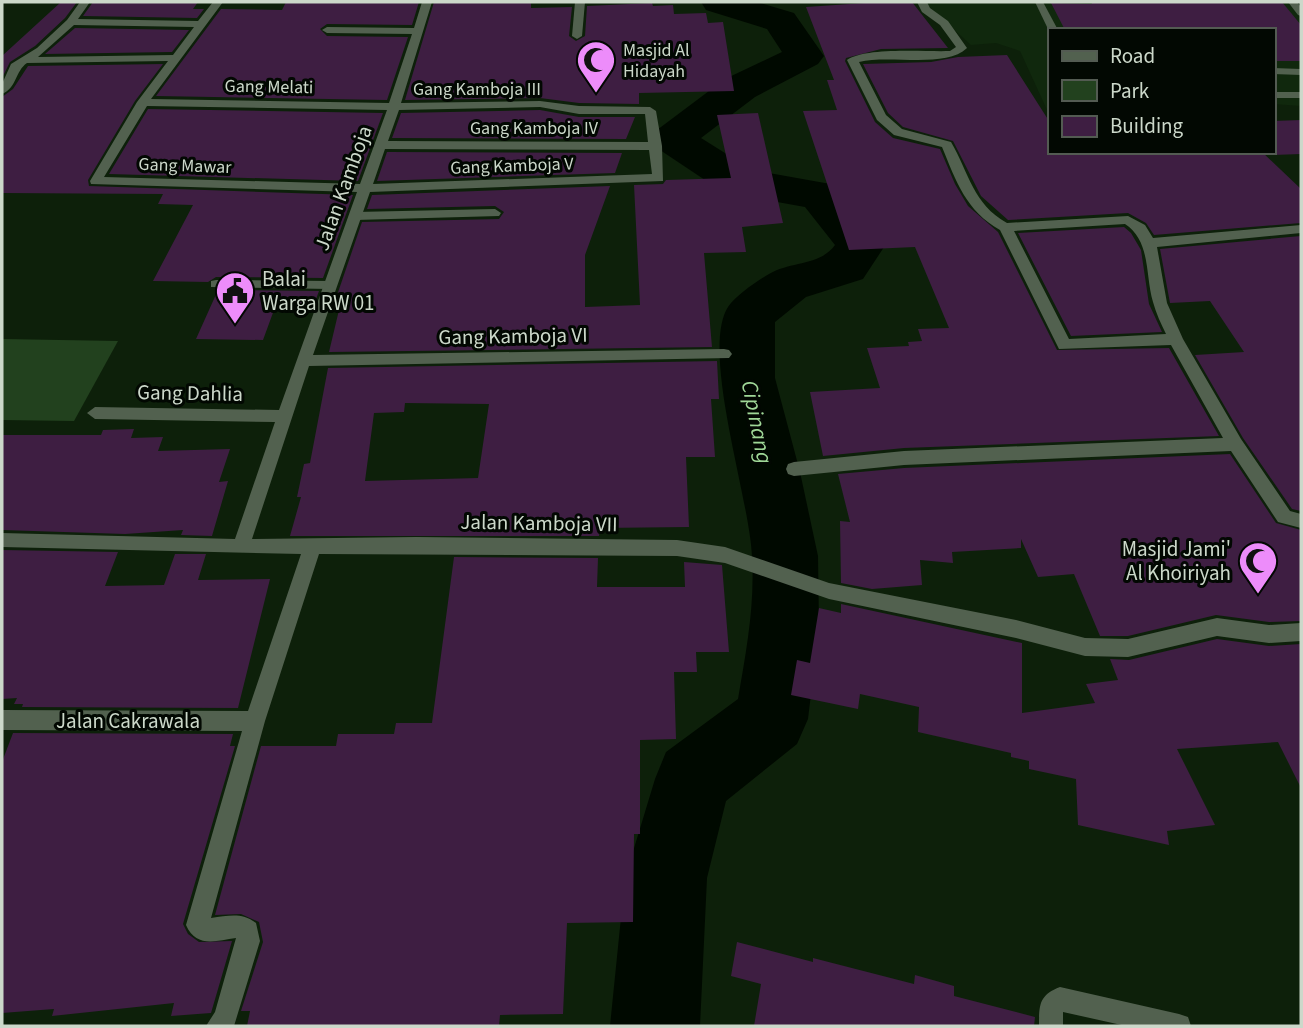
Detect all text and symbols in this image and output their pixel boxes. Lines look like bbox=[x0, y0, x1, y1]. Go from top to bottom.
legend bbox=[1048, 28, 1275, 154]
place label: Masjid Al Hidayah bbox=[623, 38, 690, 84]
mosque icon: Masjid Al Hidayah bbox=[575, 39, 617, 94]
text: Road bbox=[1110, 41, 1155, 71]
street label: Gang Melati bbox=[224, 74, 314, 100]
text: Park bbox=[1110, 76, 1150, 106]
street label: Gang Kamboja III bbox=[413, 77, 541, 102]
text: Building bbox=[1110, 111, 1184, 141]
street label: Gang Kamboja IV bbox=[470, 116, 599, 141]
street label: Jalan Kamboja bbox=[306, 121, 380, 255]
street label: Gang Kamboja V bbox=[450, 151, 575, 181]
street label: Gang Mawar bbox=[138, 152, 233, 180]
place label: Balai Warga RW 01 bbox=[262, 264, 375, 318]
public building icon: Balai Warga RW 01 bbox=[214, 270, 256, 325]
street label: Gang Kamboja VI bbox=[438, 320, 588, 352]
street label: Gang Dahlia bbox=[137, 377, 243, 409]
water label: Cipinang bbox=[733, 377, 781, 467]
street label: Jalan Kamboja VII bbox=[460, 507, 618, 539]
place label: Masjid Jami' Al Khoiriyah bbox=[1122, 534, 1231, 588]
mosque icon: Masjid Jami' Al Khoiriyah bbox=[1237, 540, 1279, 595]
street label: Jalan Cakrawala bbox=[56, 706, 200, 736]

